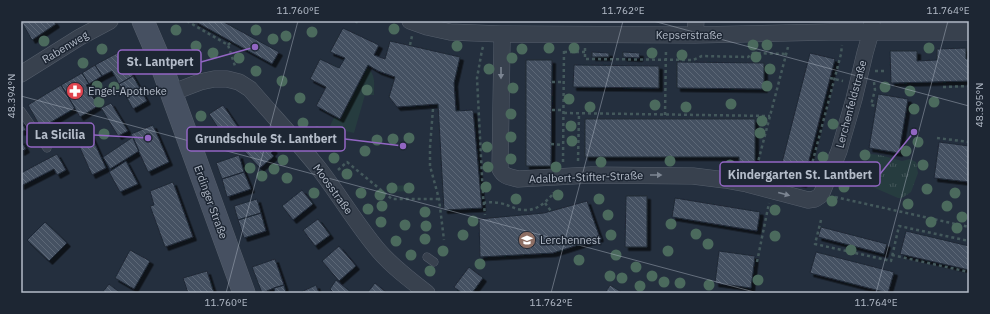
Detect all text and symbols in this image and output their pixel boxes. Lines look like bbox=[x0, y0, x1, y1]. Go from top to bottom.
text: 11.760°E bbox=[276, 4, 320, 17]
text: 11.762°E bbox=[601, 4, 645, 17]
text: 11.764°E bbox=[926, 4, 970, 17]
street label: Rabenweg bbox=[39, 28, 91, 66]
street label: Kepserstraße bbox=[656, 28, 722, 42]
callout: St. Lantpert bbox=[118, 50, 201, 74]
text: St. Lantpert bbox=[126, 54, 194, 69]
street label: Lerchenfeldstraße bbox=[833, 58, 869, 150]
one-way arrow bbox=[498, 67, 504, 80]
text: 48.394°N bbox=[5, 74, 18, 118]
pharmacy icon: Engel-Apotheke bbox=[65, 81, 85, 101]
text: 48.395°N bbox=[973, 83, 986, 127]
place label: Engel-Apotheke bbox=[88, 84, 167, 98]
callout: La Sicilia bbox=[27, 123, 94, 147]
text: La Sicilia bbox=[35, 127, 85, 142]
callout: Grundschule St. Lantbert bbox=[187, 127, 345, 151]
text: Grundschule St. Lantbert bbox=[195, 131, 337, 146]
street label: Moosstraße bbox=[310, 161, 356, 217]
callout: Kindergarten St. Lantbert bbox=[720, 162, 880, 186]
street label: Erdinger Straße bbox=[191, 163, 231, 241]
text: Kindergarten St. Lantbert bbox=[728, 167, 873, 182]
street label: Adalbert-Stifter-Straße bbox=[529, 168, 643, 186]
one-way arrow bbox=[650, 172, 663, 178]
one-way arrow bbox=[778, 191, 790, 197]
school or university icon: Lerchennest bbox=[517, 230, 537, 250]
place label: Lerchennest bbox=[540, 233, 601, 247]
text: 11.760°E bbox=[204, 296, 248, 309]
text: 11.762°E bbox=[529, 296, 573, 309]
text: 11.764°E bbox=[854, 296, 898, 309]

